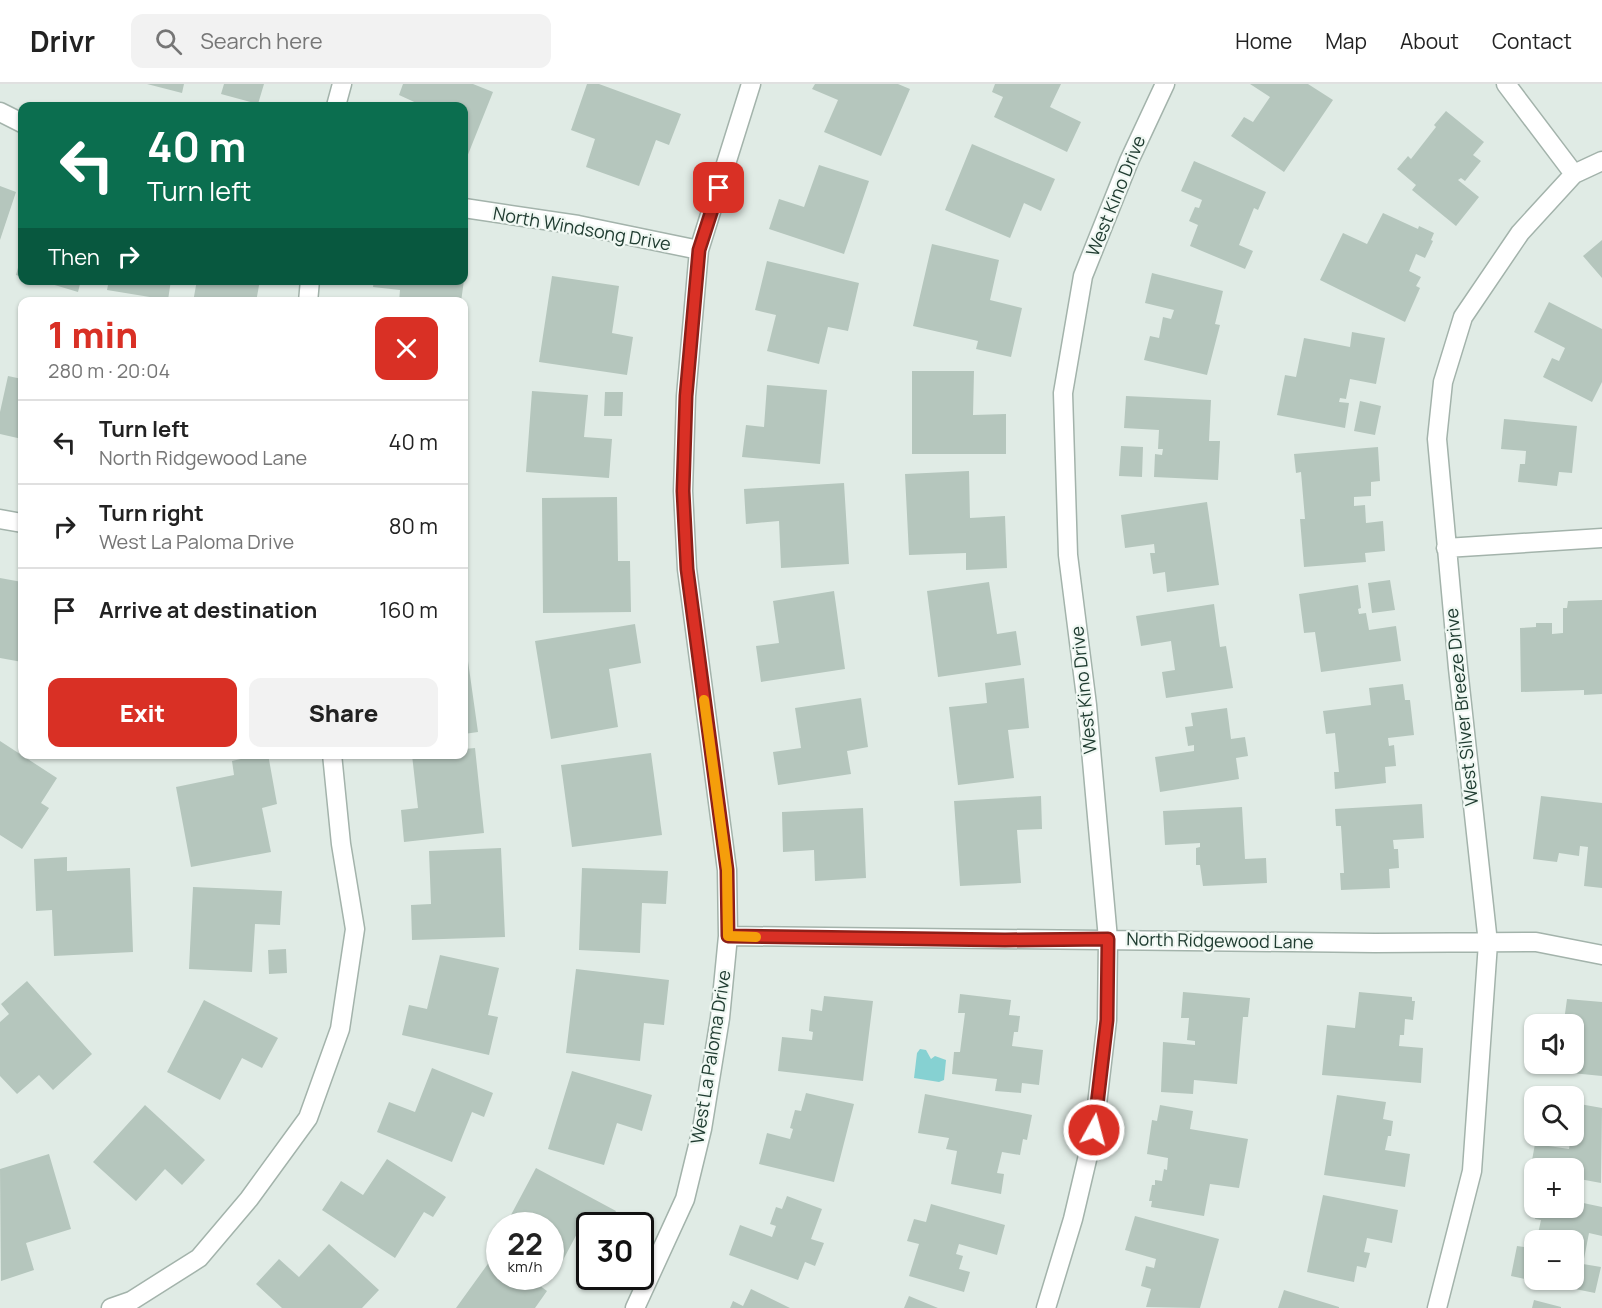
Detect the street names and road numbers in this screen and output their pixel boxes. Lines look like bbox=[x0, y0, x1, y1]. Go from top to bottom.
street label: West Kino Drive bbox=[1080, 132, 1150, 260]
street label: North Windsong Drive bbox=[491, 201, 673, 255]
street label: West Silver Breeze Drive bbox=[1439, 607, 1483, 807]
street label: West Kino Drive bbox=[1064, 625, 1102, 755]
street label: North Ridgewood Lane bbox=[1126, 926, 1314, 954]
street label: West La Paloma Drive bbox=[684, 968, 736, 1145]

